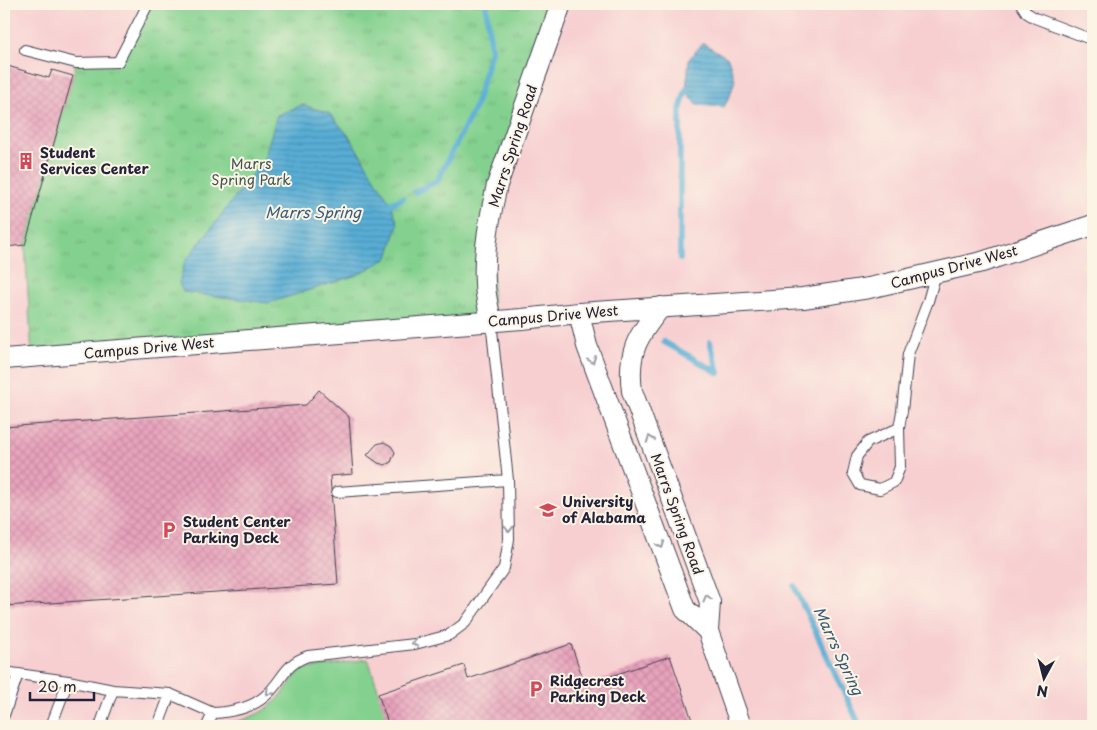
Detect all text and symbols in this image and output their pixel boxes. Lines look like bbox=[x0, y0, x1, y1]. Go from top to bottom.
street label: Marrs Spring Road bbox=[483, 82, 542, 210]
place label: Student Services Center bbox=[40, 142, 149, 179]
building icon: Student Services Center bbox=[16, 151, 36, 171]
park label: Marrs Spring Park bbox=[211, 153, 291, 190]
water label: Marrs Spring bbox=[265, 200, 362, 223]
street label: Campus Drive West bbox=[888, 239, 1020, 294]
street label: Campus Drive West bbox=[487, 299, 619, 332]
street label: Campus Drive West bbox=[83, 331, 215, 364]
one-way arrow bbox=[586, 355, 596, 364]
one-way arrow bbox=[646, 435, 656, 444]
street label: Marrs Spring Road bbox=[646, 450, 709, 577]
place label: University of Alabama bbox=[562, 491, 646, 528]
school or university icon: University of Alabama bbox=[538, 500, 558, 520]
place label: Student Center Parking Deck bbox=[183, 511, 291, 548]
parking icon: Student Center Parking Deck bbox=[159, 520, 179, 540]
one-way arrow bbox=[504, 525, 514, 533]
one-way arrow bbox=[655, 540, 665, 549]
one-way arrow bbox=[703, 595, 713, 603]
water label: Marrs Spring bbox=[809, 602, 871, 700]
one-way arrow bbox=[410, 638, 419, 648]
north arrow bbox=[1020, 652, 1070, 702]
scale bar bbox=[30, 670, 94, 702]
place label: Ridgecrest Parking Deck bbox=[550, 670, 646, 707]
text: 20 m bbox=[38, 674, 77, 697]
parking icon: Ridgecrest Parking Deck bbox=[526, 679, 546, 699]
text: N bbox=[1036, 680, 1049, 702]
one-way arrow bbox=[266, 686, 275, 695]

